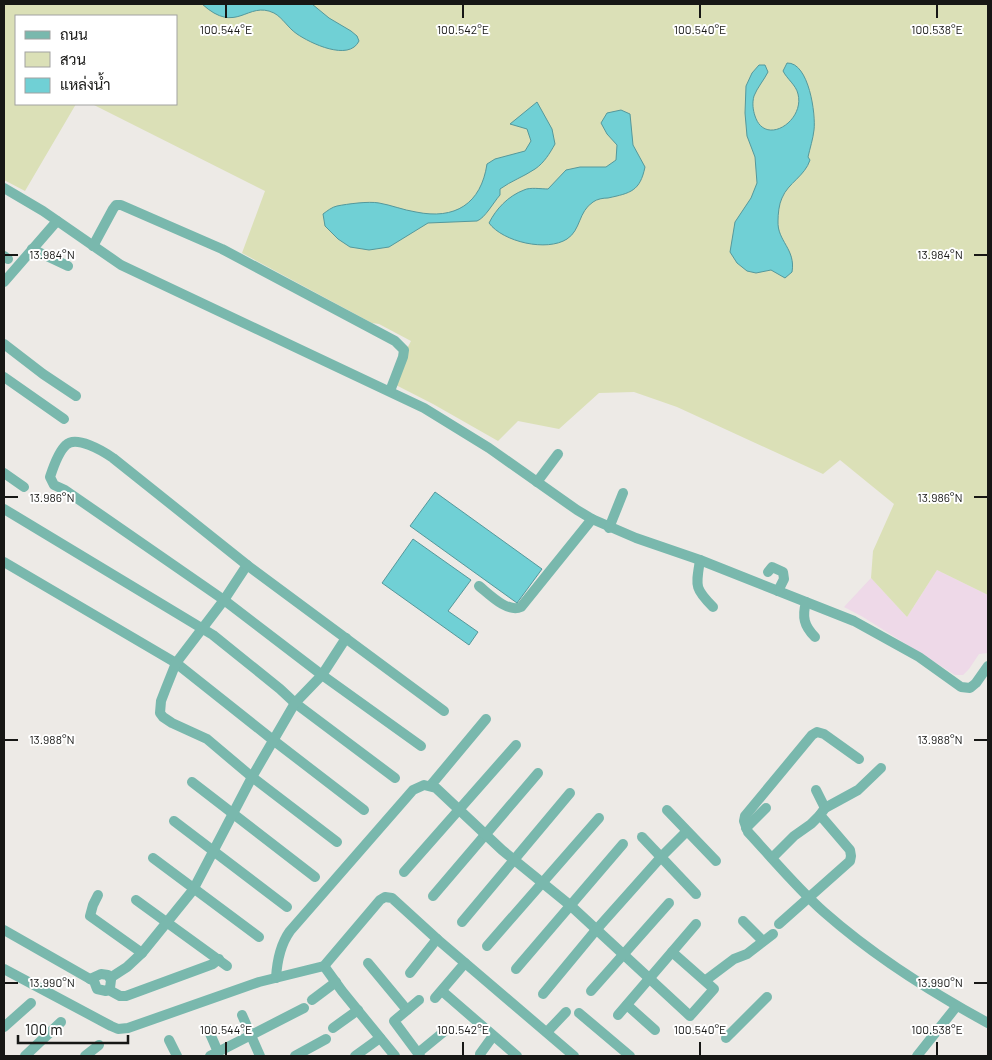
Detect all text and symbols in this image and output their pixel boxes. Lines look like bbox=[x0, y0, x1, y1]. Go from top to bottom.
legend bbox=[15, 15, 178, 105]
text: 100.544°E bbox=[200, 22, 252, 36]
text: 100.542°E bbox=[437, 22, 489, 36]
text: 100.540°E bbox=[674, 22, 726, 36]
text: 100.538°E bbox=[911, 22, 963, 36]
text: ถนน bbox=[60, 25, 88, 43]
text: สวน bbox=[60, 50, 86, 68]
text: แหล่งน้ำ bbox=[60, 72, 111, 93]
text: 13.984°N bbox=[29, 247, 75, 261]
text: 13.984°N bbox=[917, 247, 963, 261]
text: 13.986°N bbox=[29, 490, 75, 504]
text: 13.986°N bbox=[917, 490, 963, 504]
text: 13.988°N bbox=[29, 732, 75, 746]
text: 13.988°N bbox=[917, 732, 963, 746]
text: 13.990°N bbox=[29, 975, 75, 989]
text: 13.990°N bbox=[917, 975, 963, 989]
scale bar bbox=[18, 1012, 128, 1044]
text: 100 m bbox=[25, 1020, 63, 1038]
text: 100.544°E bbox=[200, 1022, 252, 1036]
text: 100.542°E bbox=[437, 1022, 489, 1036]
text: 100.540°E bbox=[674, 1022, 726, 1036]
text: 100.538°E bbox=[911, 1022, 963, 1036]

